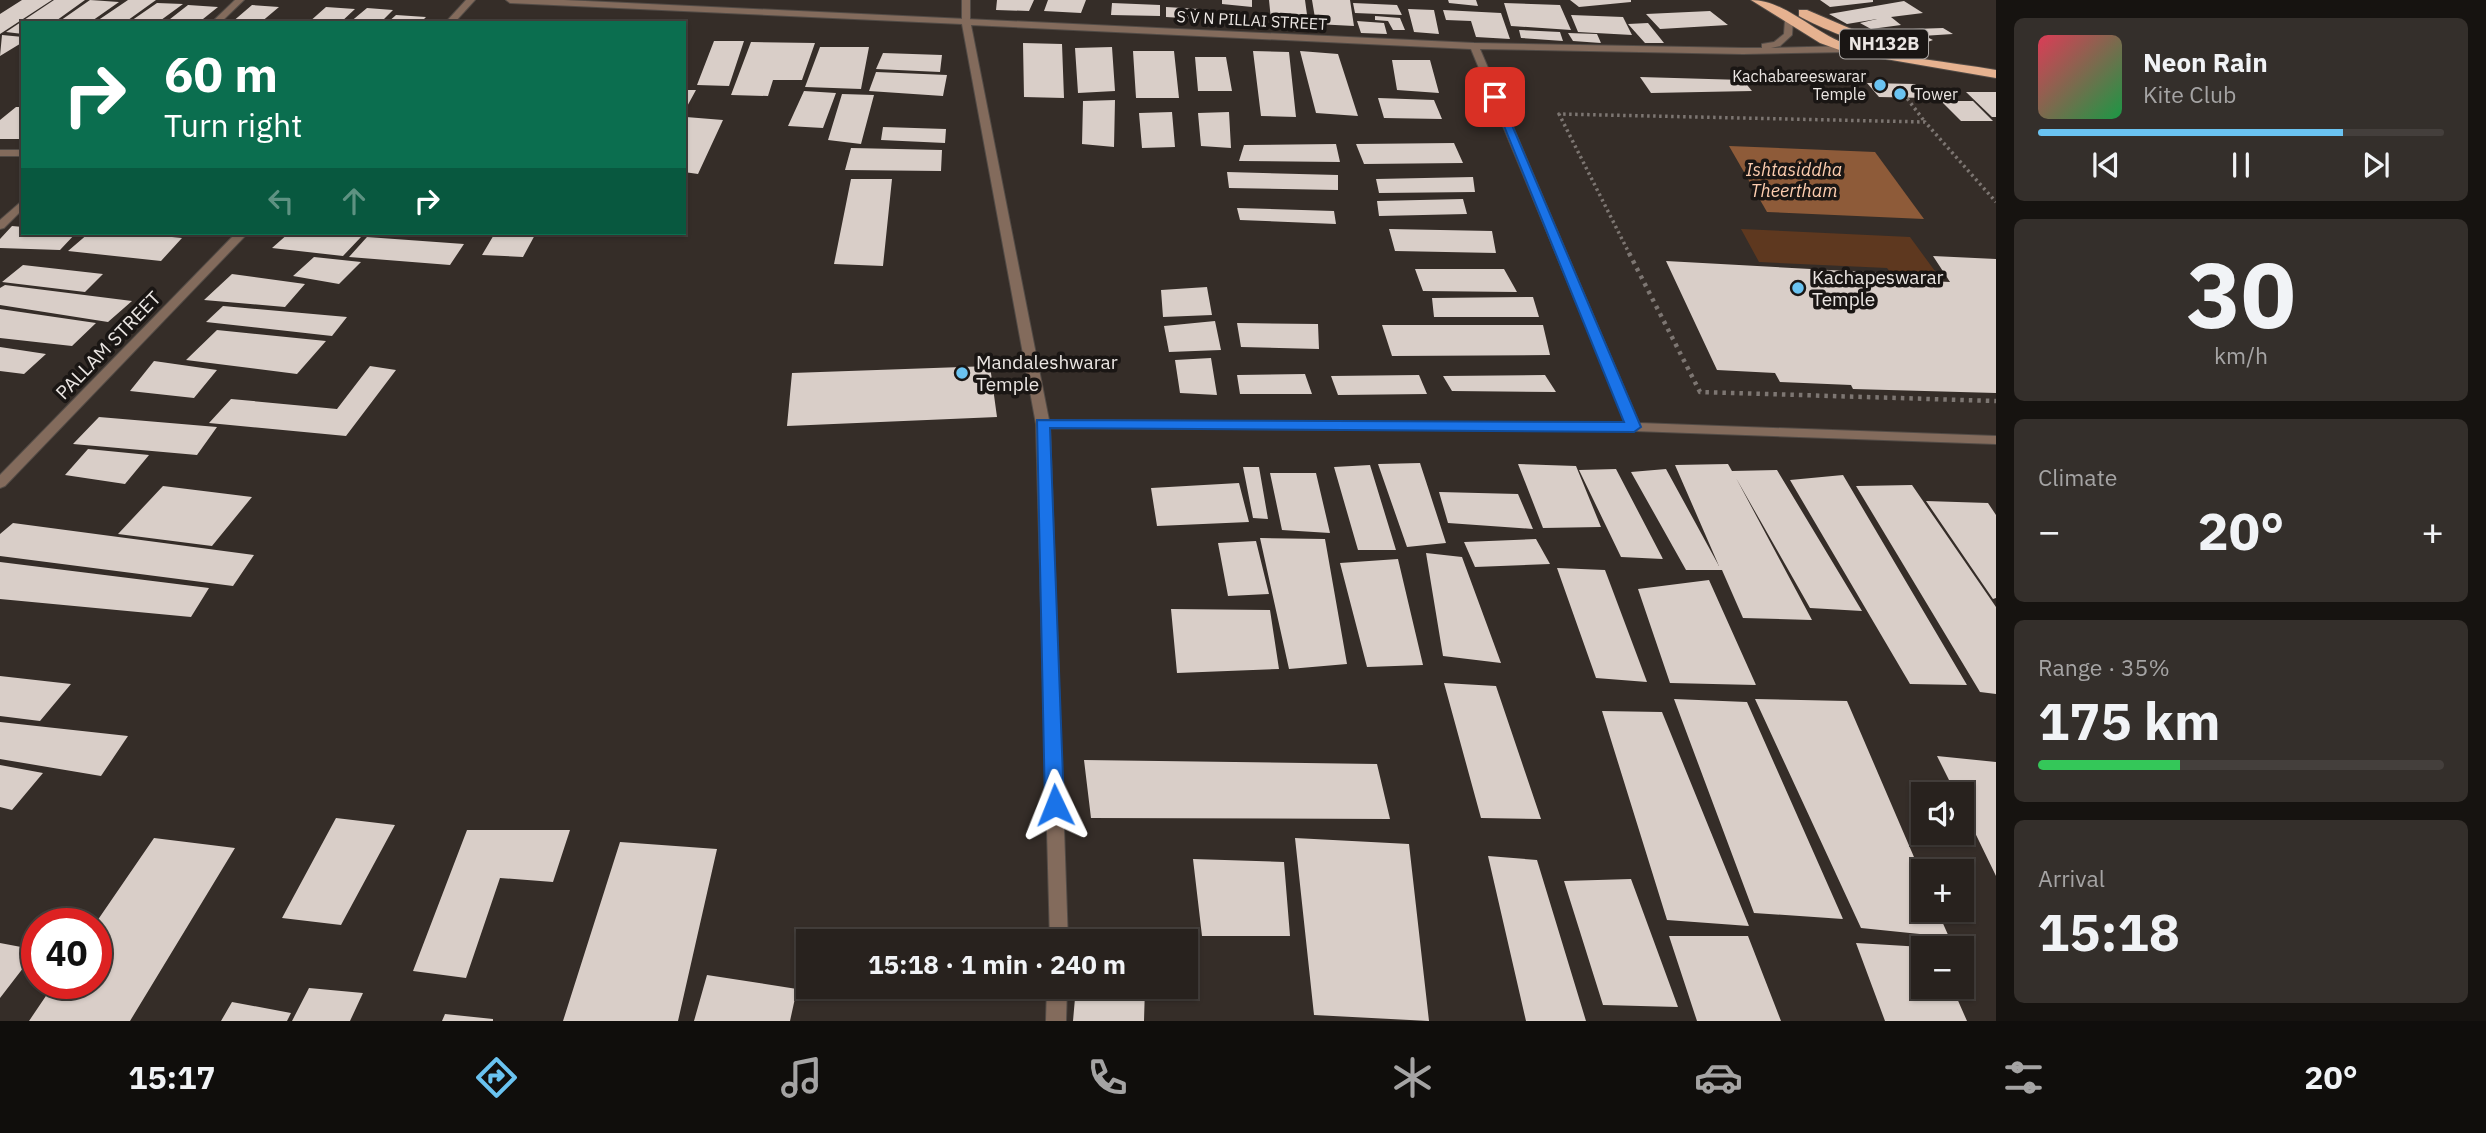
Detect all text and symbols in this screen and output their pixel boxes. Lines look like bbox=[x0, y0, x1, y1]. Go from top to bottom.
street label: S V N PILLAI STREET bbox=[1176, 6, 1328, 34]
road number: NH132B bbox=[1840, 29, 1928, 58]
text: 60 m bbox=[164, 42, 278, 105]
text: Neon Rain bbox=[2143, 45, 2268, 79]
icon: right bbox=[49, 49, 140, 140]
place label: Kachabareeswarar Temple bbox=[1732, 66, 1866, 104]
pin bbox=[1465, 67, 1525, 127]
marker: Kachabareeswarar Temple bbox=[1872, 77, 1888, 93]
icon: arrive bbox=[1476, 78, 1514, 116]
text: Kite Club bbox=[2143, 79, 2236, 109]
place label: Tower bbox=[1914, 84, 1958, 104]
marker: Tower bbox=[1892, 86, 1908, 102]
text: Turn right bbox=[164, 104, 302, 146]
icon: previous bbox=[2087, 146, 2125, 184]
icon: pause bbox=[2222, 146, 2260, 184]
icon: next bbox=[2357, 146, 2395, 184]
water label: Ishtasiddha Theertham bbox=[1746, 158, 1842, 202]
icon: left bbox=[262, 182, 300, 220]
icon: ahead bbox=[335, 182, 373, 220]
icon: right bbox=[408, 182, 446, 220]
text: 30 bbox=[2186, 235, 2296, 353]
place label: Kachapeswarar Temple bbox=[1812, 265, 1944, 311]
marker: Kachapeswarar Temple bbox=[1790, 280, 1806, 296]
street label: PALLAM STREET bbox=[50, 286, 166, 404]
text: km/h bbox=[2214, 340, 2268, 370]
place label: Mandaleshwarar Temple bbox=[976, 350, 1118, 396]
marker: Mandaleshwarar Temple bbox=[954, 365, 970, 381]
text: Climate bbox=[2038, 462, 2117, 492]
text: 20° bbox=[2198, 497, 2284, 564]
text: − bbox=[2038, 506, 2061, 555]
text: + bbox=[2421, 506, 2444, 555]
text: Range · 35% bbox=[2038, 652, 2170, 682]
text: 175 km bbox=[2038, 687, 2220, 754]
position arrow bbox=[1018, 768, 1092, 842]
map controls bbox=[1911, 782, 1974, 999]
button: sound bbox=[1911, 782, 1974, 845]
button: + bbox=[1911, 859, 1974, 922]
text: Arrival bbox=[2038, 863, 2105, 893]
text: 15:18 bbox=[2038, 898, 2180, 965]
speed limit sign: 40 bbox=[21, 908, 112, 999]
button: − bbox=[1911, 936, 1974, 999]
text: 15:18 · 1 min · 240 m bbox=[868, 947, 1126, 981]
icon: directions bbox=[472, 1053, 521, 1102]
icon: music bbox=[777, 1053, 826, 1102]
icon: phone bbox=[1083, 1053, 1132, 1102]
icon: climate bbox=[1388, 1053, 1437, 1102]
icon: car bbox=[1694, 1053, 1743, 1102]
icon: filters bbox=[1999, 1053, 2048, 1102]
text: 15:17 bbox=[128, 1056, 216, 1098]
text: 20° bbox=[2304, 1056, 2358, 1098]

